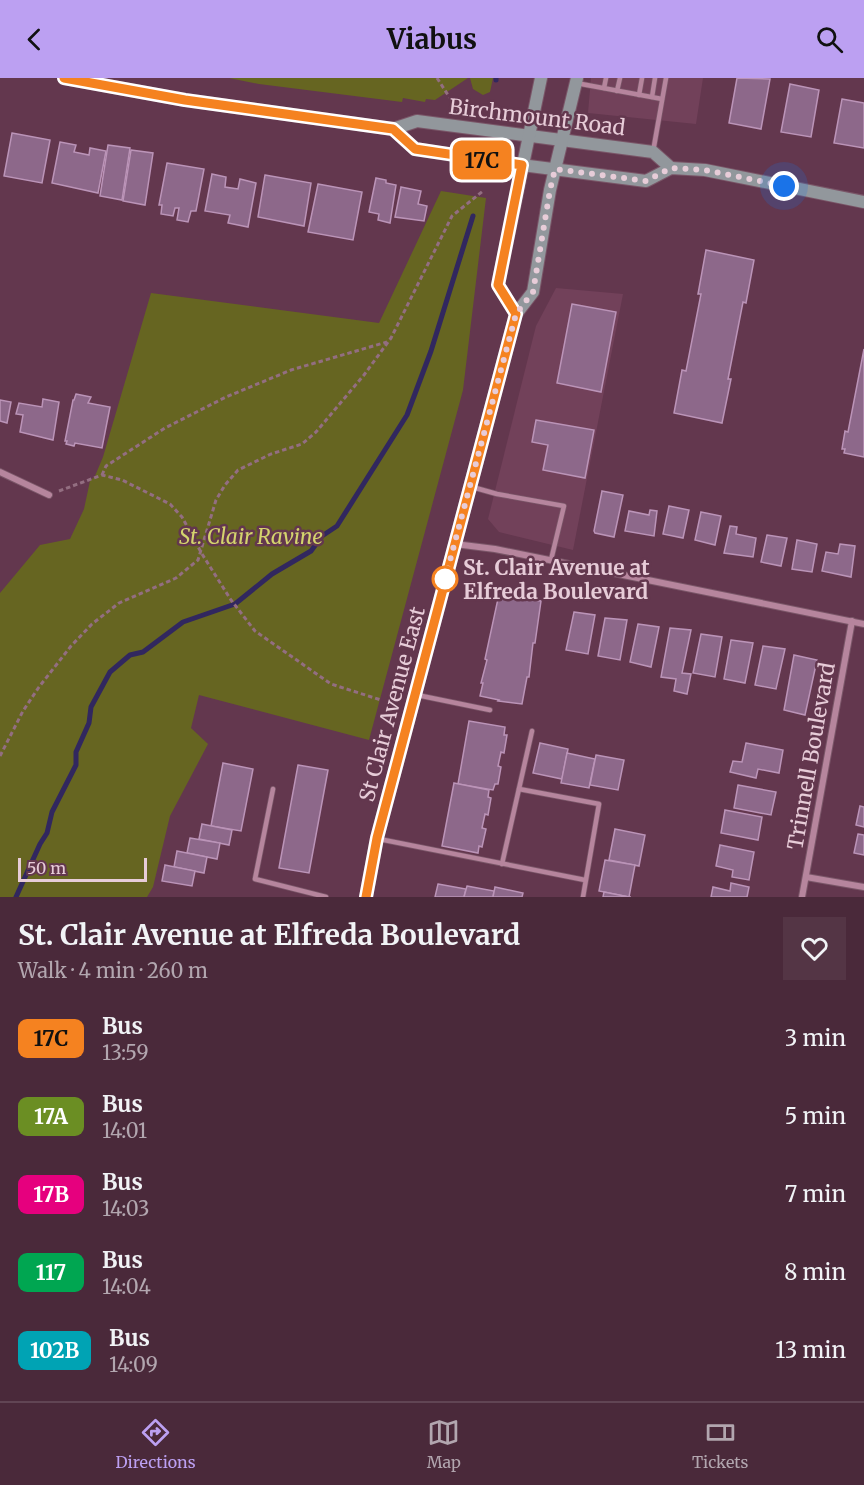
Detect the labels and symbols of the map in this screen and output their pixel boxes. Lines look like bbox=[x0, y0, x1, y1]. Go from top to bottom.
street label: Birchmount Road bbox=[447, 93, 627, 141]
line badge: 17C bbox=[448, 140, 516, 179]
your location bbox=[769, 171, 799, 201]
park label: St. Clair Ravine bbox=[179, 523, 323, 550]
place label: St. Clair Avenue at Elfreda Boulevard bbox=[463, 554, 650, 605]
marker: St. Clair Avenue at Elfreda Boulevard bbox=[432, 566, 458, 592]
street label: St Clair Avenue East bbox=[353, 604, 431, 804]
street label: Trinnell Boulevard bbox=[781, 660, 841, 852]
scale bar bbox=[18, 855, 147, 882]

